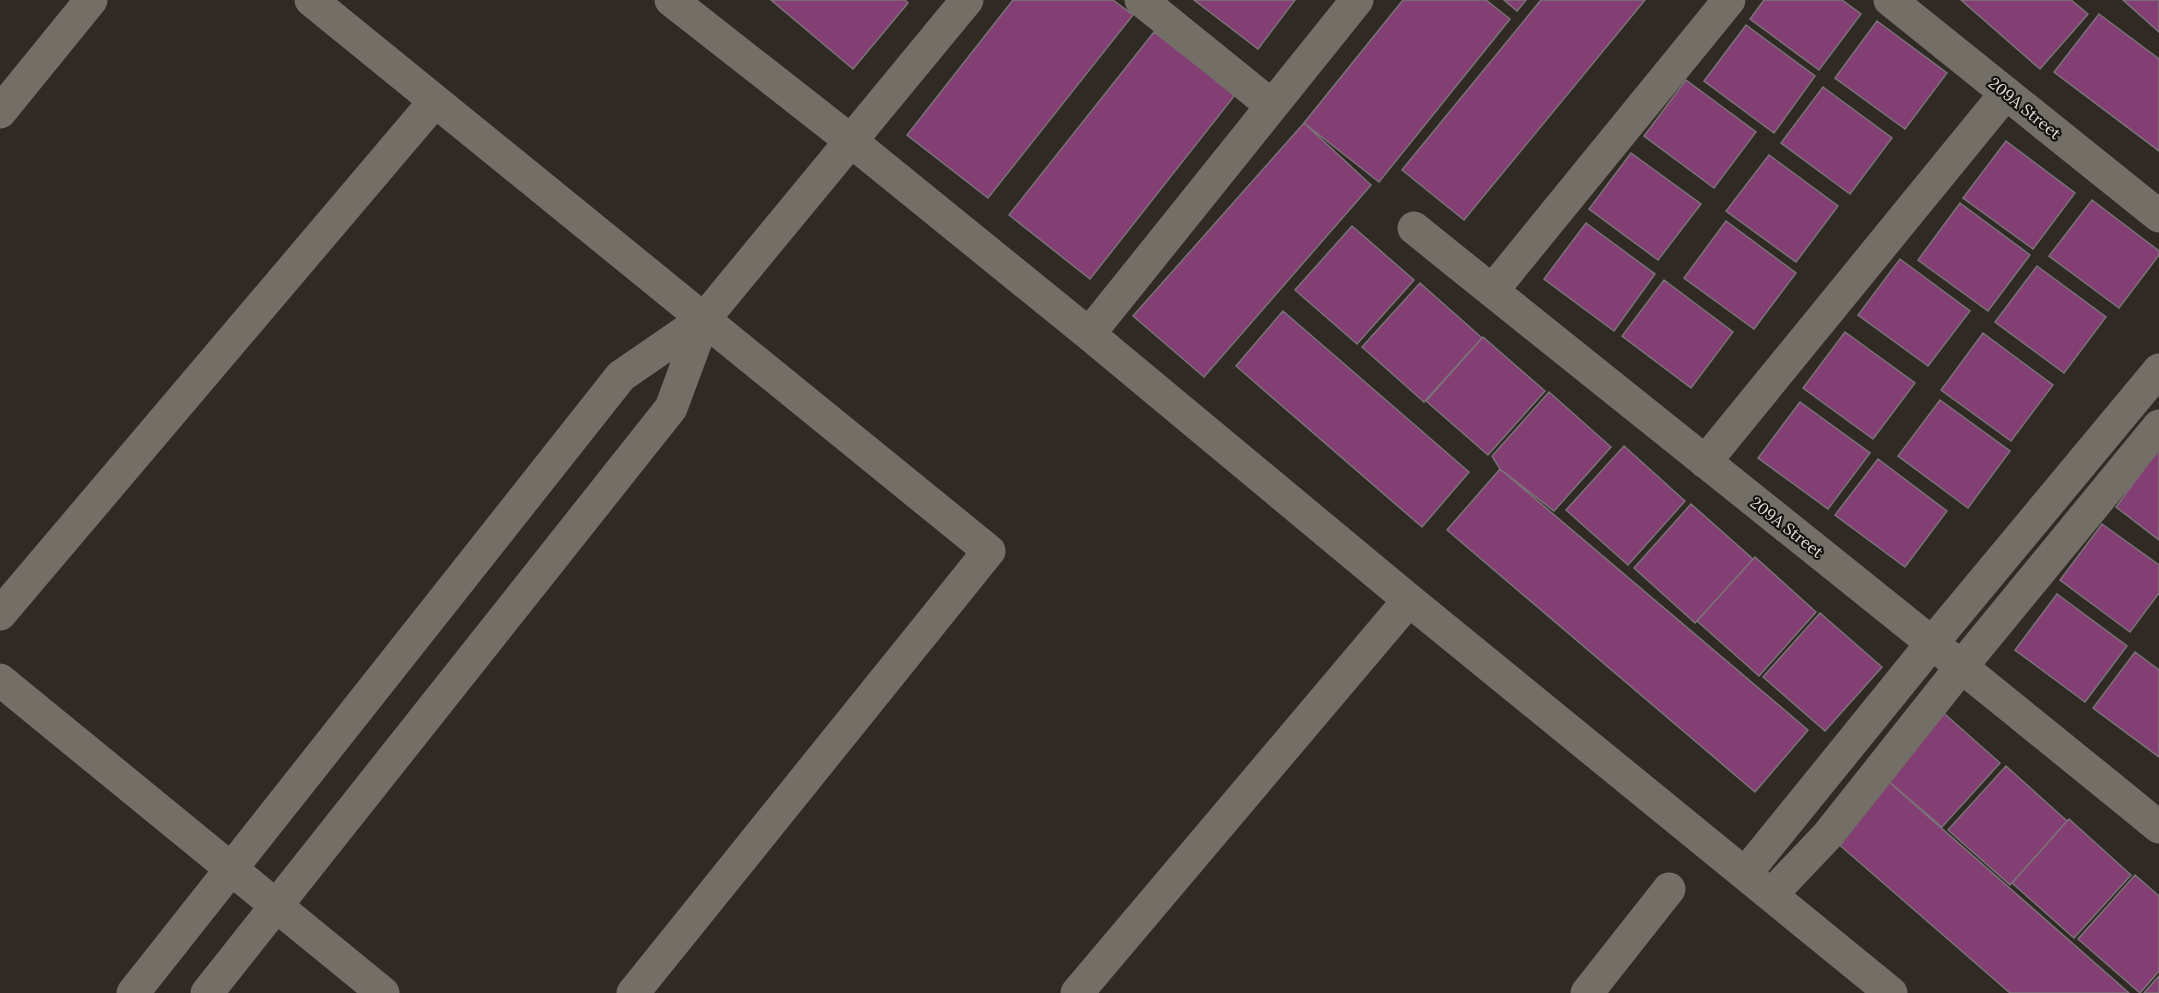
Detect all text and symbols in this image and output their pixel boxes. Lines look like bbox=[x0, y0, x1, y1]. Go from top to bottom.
street label: 209A Street bbox=[1985, 73, 2066, 144]
street label: 209A Street bbox=[1746, 492, 1828, 562]

